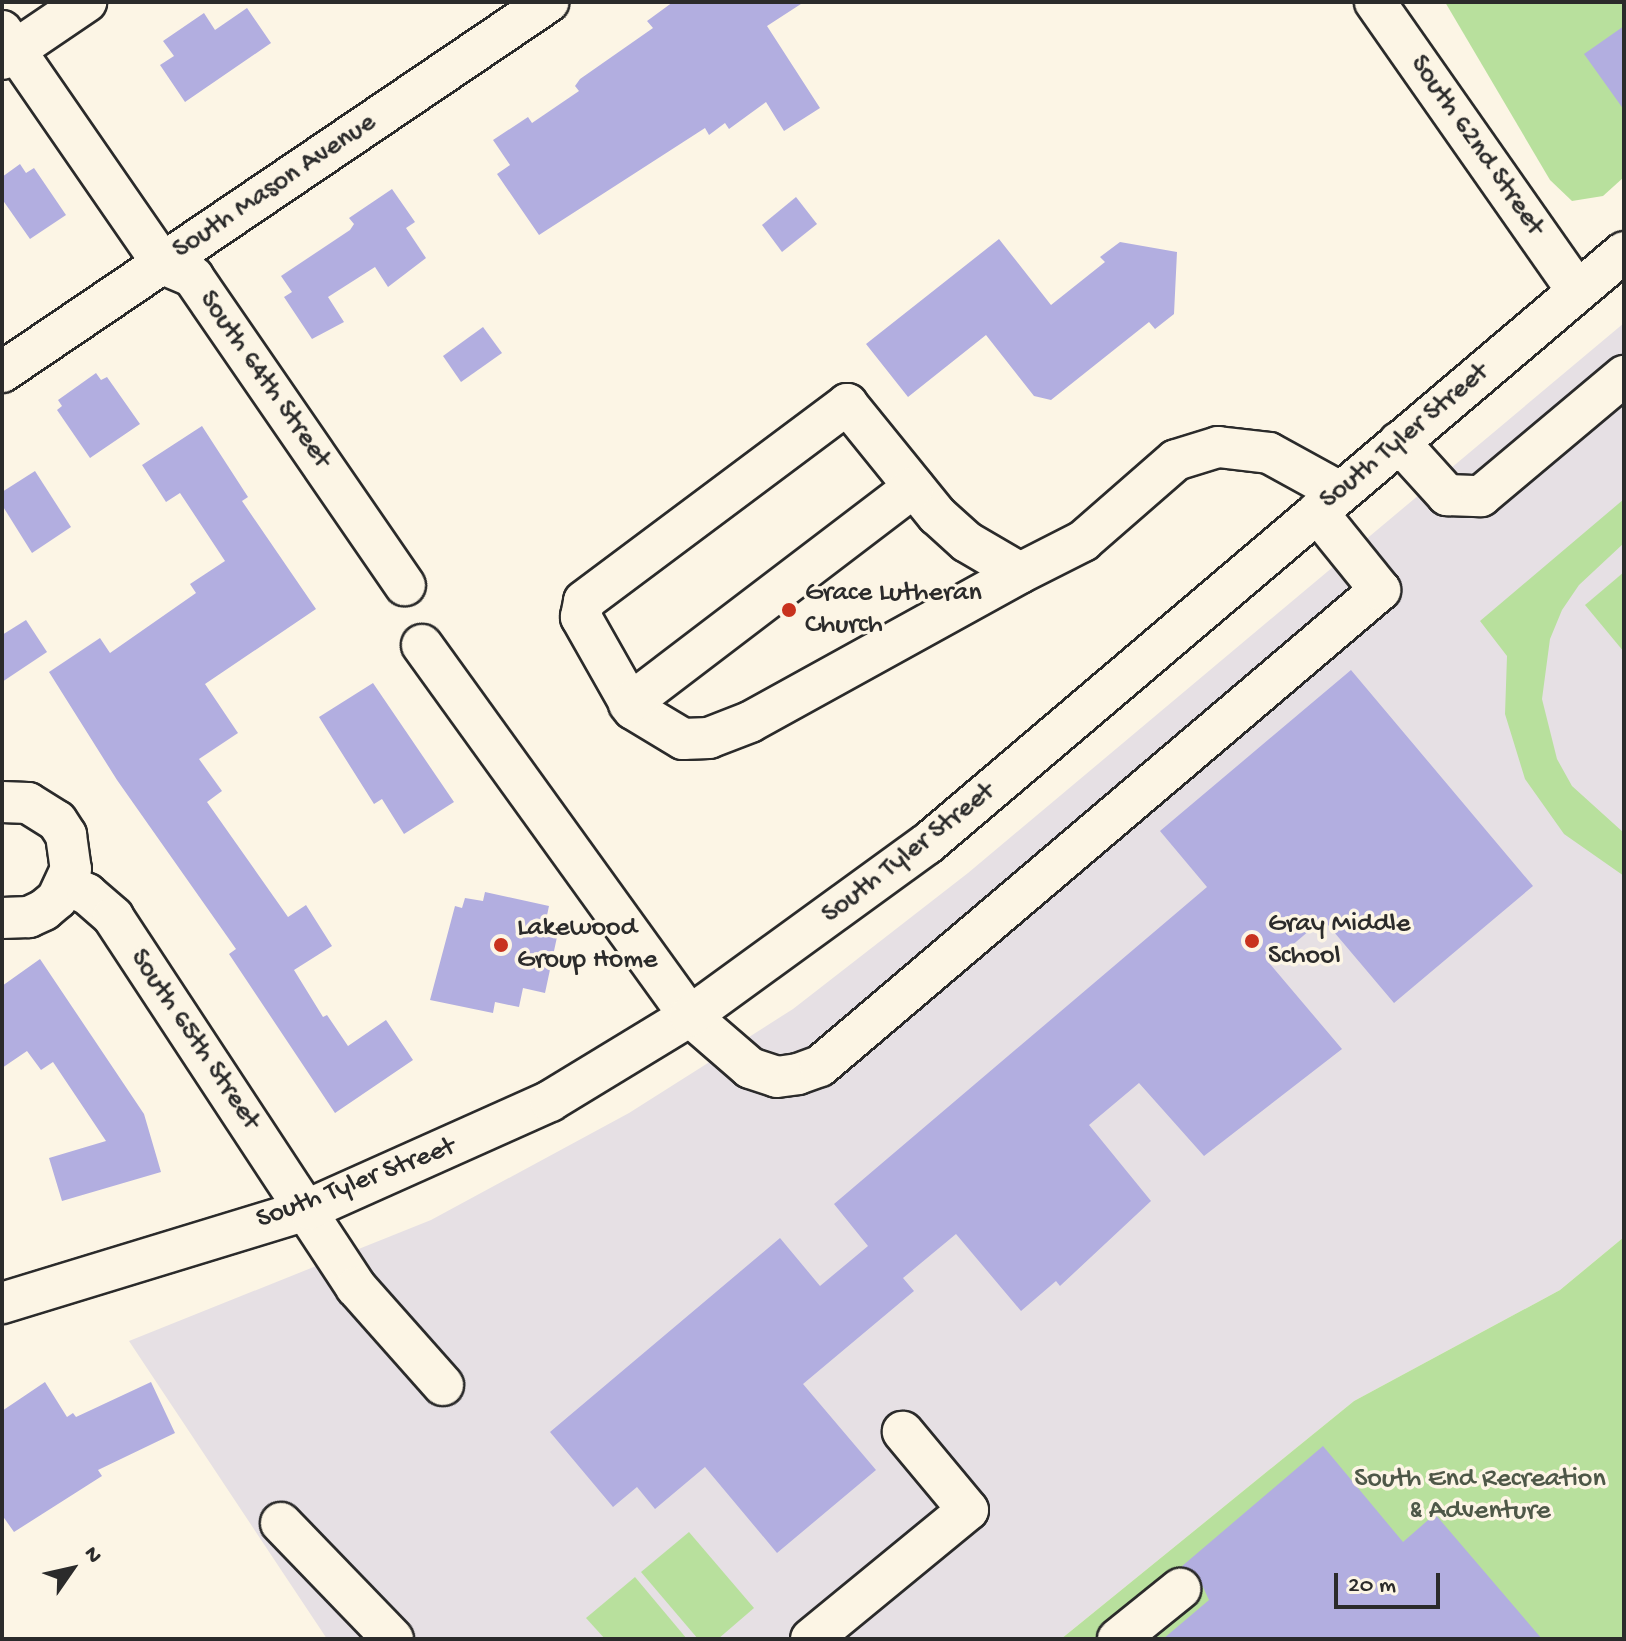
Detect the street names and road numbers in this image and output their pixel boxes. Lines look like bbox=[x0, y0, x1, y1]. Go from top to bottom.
street label: South 62nd Street bbox=[1401, 49, 1551, 243]
street label: South Mason Avenue bbox=[167, 107, 383, 267]
street label: South 64th Street bbox=[190, 285, 338, 475]
street label: South Tyler Street bbox=[1314, 357, 1496, 517]
street label: South Tyler Street bbox=[816, 776, 1002, 932]
street label: South 65th Street bbox=[121, 943, 267, 1137]
street label: South Tyler Street bbox=[252, 1131, 460, 1237]

